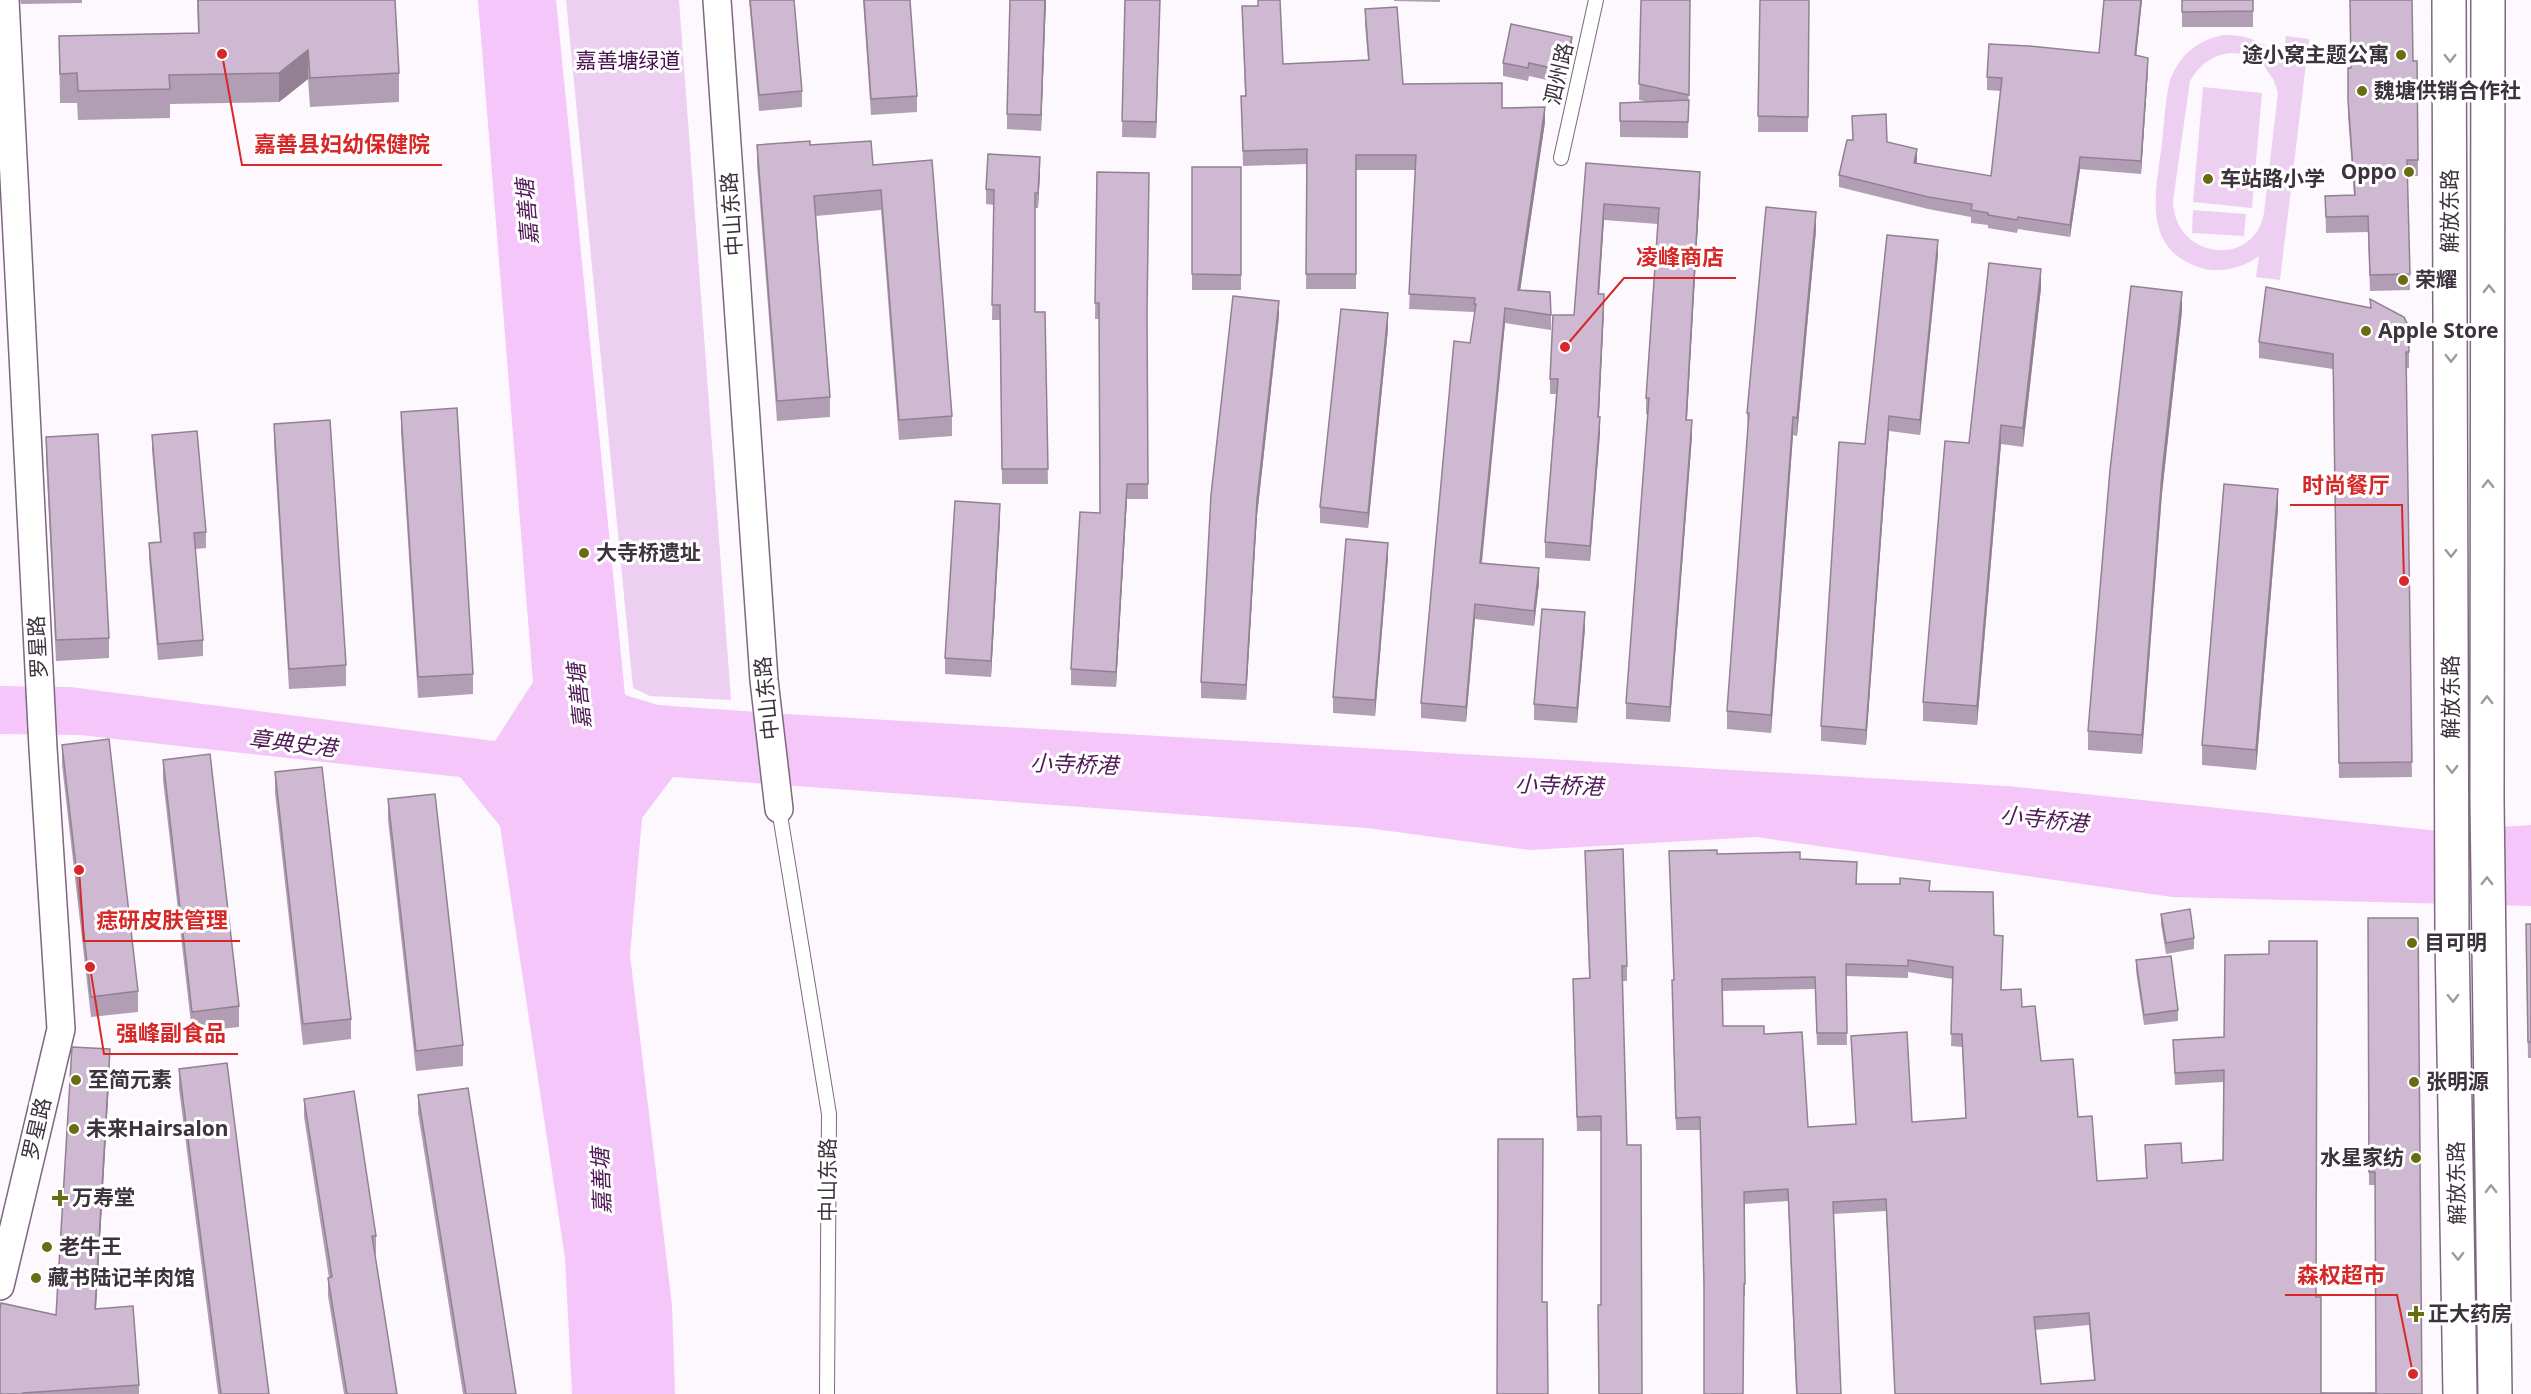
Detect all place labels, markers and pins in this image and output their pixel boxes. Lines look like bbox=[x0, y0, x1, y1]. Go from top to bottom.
place label: 途小窝主题公寓 bbox=[2242, 40, 2389, 68]
marker: 途小窝主题公寓 bbox=[2394, 48, 2408, 62]
place label: 魏塘供销合作社 bbox=[2374, 76, 2521, 104]
marker: 魏塘供销合作社 bbox=[2355, 84, 2369, 98]
callout: 嘉善县妇幼保健院 bbox=[242, 125, 442, 165]
place label: Oppo bbox=[2341, 157, 2397, 185]
place label: 车站路小学 bbox=[2220, 164, 2325, 192]
marker: Oppo bbox=[2402, 165, 2416, 179]
marker: 车站路小学 bbox=[2201, 172, 2215, 186]
callout: 凌峰商店 bbox=[1624, 238, 1736, 278]
place label: 荣耀 bbox=[2415, 265, 2457, 293]
marker: 荣耀 bbox=[2396, 273, 2410, 287]
place label: Apple Store bbox=[2378, 316, 2499, 344]
marker: Apple Store bbox=[2359, 324, 2373, 338]
callout: 时尚餐厅 bbox=[2290, 465, 2402, 505]
place label: 大寺桥遗址 bbox=[596, 538, 701, 566]
marker: 大寺桥遗址 bbox=[577, 546, 591, 560]
callout: 痣研皮肤管理 bbox=[84, 901, 240, 941]
place label: 目可明 bbox=[2424, 928, 2487, 956]
marker: 目可明 bbox=[2405, 936, 2419, 950]
callout: 强峰副食品 bbox=[104, 1014, 238, 1054]
place label: 至简元素 bbox=[88, 1065, 172, 1093]
place label: 张明源 bbox=[2426, 1067, 2489, 1095]
marker: 至简元素 bbox=[69, 1073, 83, 1087]
marker: 张明源 bbox=[2407, 1075, 2421, 1089]
place label: 未来Hairsalon bbox=[86, 1114, 228, 1142]
marker: 未来Hairsalon bbox=[67, 1122, 81, 1136]
place label: 水星家纺 bbox=[2320, 1143, 2404, 1171]
marker: 水星家纺 bbox=[2409, 1151, 2423, 1165]
place label: 万寿堂 bbox=[72, 1183, 135, 1211]
marker: 万寿堂 bbox=[53, 1191, 67, 1205]
place label: 老牛王 bbox=[59, 1232, 122, 1260]
marker: 老牛王 bbox=[40, 1240, 54, 1254]
callout: 森权超市 bbox=[2285, 1255, 2397, 1295]
place label: 藏书陆记羊肉馆 bbox=[48, 1263, 195, 1291]
marker: 藏书陆记羊肉馆 bbox=[29, 1271, 43, 1285]
place label: 正大药房 bbox=[2428, 1299, 2512, 1327]
marker: 正大药房 bbox=[2409, 1307, 2423, 1321]

